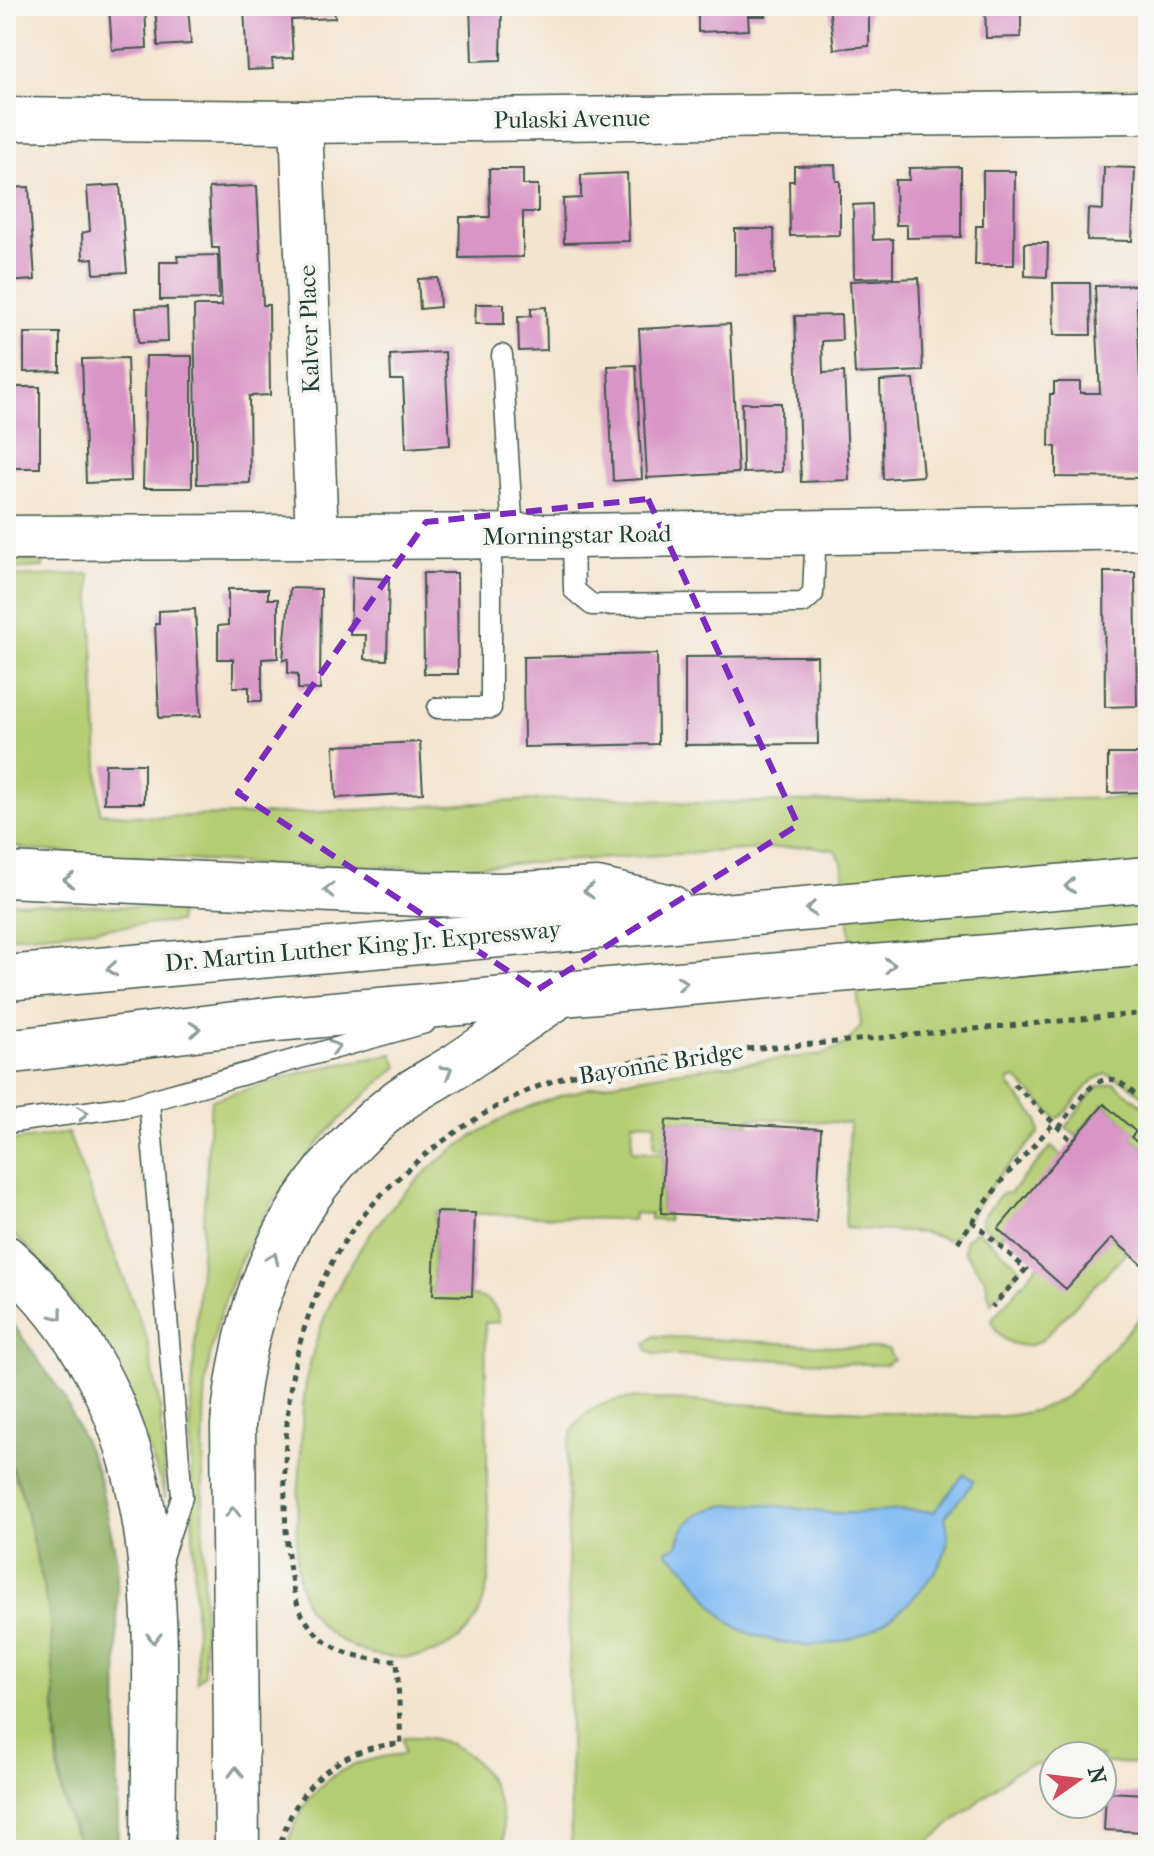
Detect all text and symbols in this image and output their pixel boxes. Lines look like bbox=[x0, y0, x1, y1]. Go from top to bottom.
street label: Pulaski Avenue bbox=[493, 104, 651, 134]
street label: Kalver Place bbox=[293, 264, 325, 394]
street label: Morningstar Road bbox=[482, 519, 673, 551]
one-way arrow bbox=[62, 872, 75, 889]
one-way arrow bbox=[1063, 877, 1076, 894]
one-way arrow bbox=[322, 882, 335, 899]
one-way arrow bbox=[582, 882, 594, 900]
one-way arrow bbox=[804, 901, 817, 918]
street label: Dr. Martin Luther King Jr. Expressway bbox=[164, 915, 564, 977]
one-way arrow bbox=[884, 957, 897, 974]
one-way arrow bbox=[105, 960, 118, 977]
one-way arrow bbox=[676, 975, 689, 992]
one-way arrow bbox=[188, 1020, 201, 1037]
street label: Bayonne Bridge bbox=[577, 1036, 745, 1090]
one-way arrow bbox=[327, 1040, 341, 1057]
one-way arrow bbox=[438, 1065, 453, 1081]
one-way arrow bbox=[76, 1105, 90, 1122]
one-way arrow bbox=[264, 1252, 280, 1266]
one-way arrow bbox=[49, 1306, 63, 1321]
one-way arrow bbox=[224, 1505, 242, 1518]
one-way arrow bbox=[145, 1632, 162, 1645]
north arrow bbox=[1038, 1740, 1118, 1820]
text: N bbox=[1082, 1764, 1111, 1787]
one-way arrow bbox=[227, 1765, 245, 1778]

